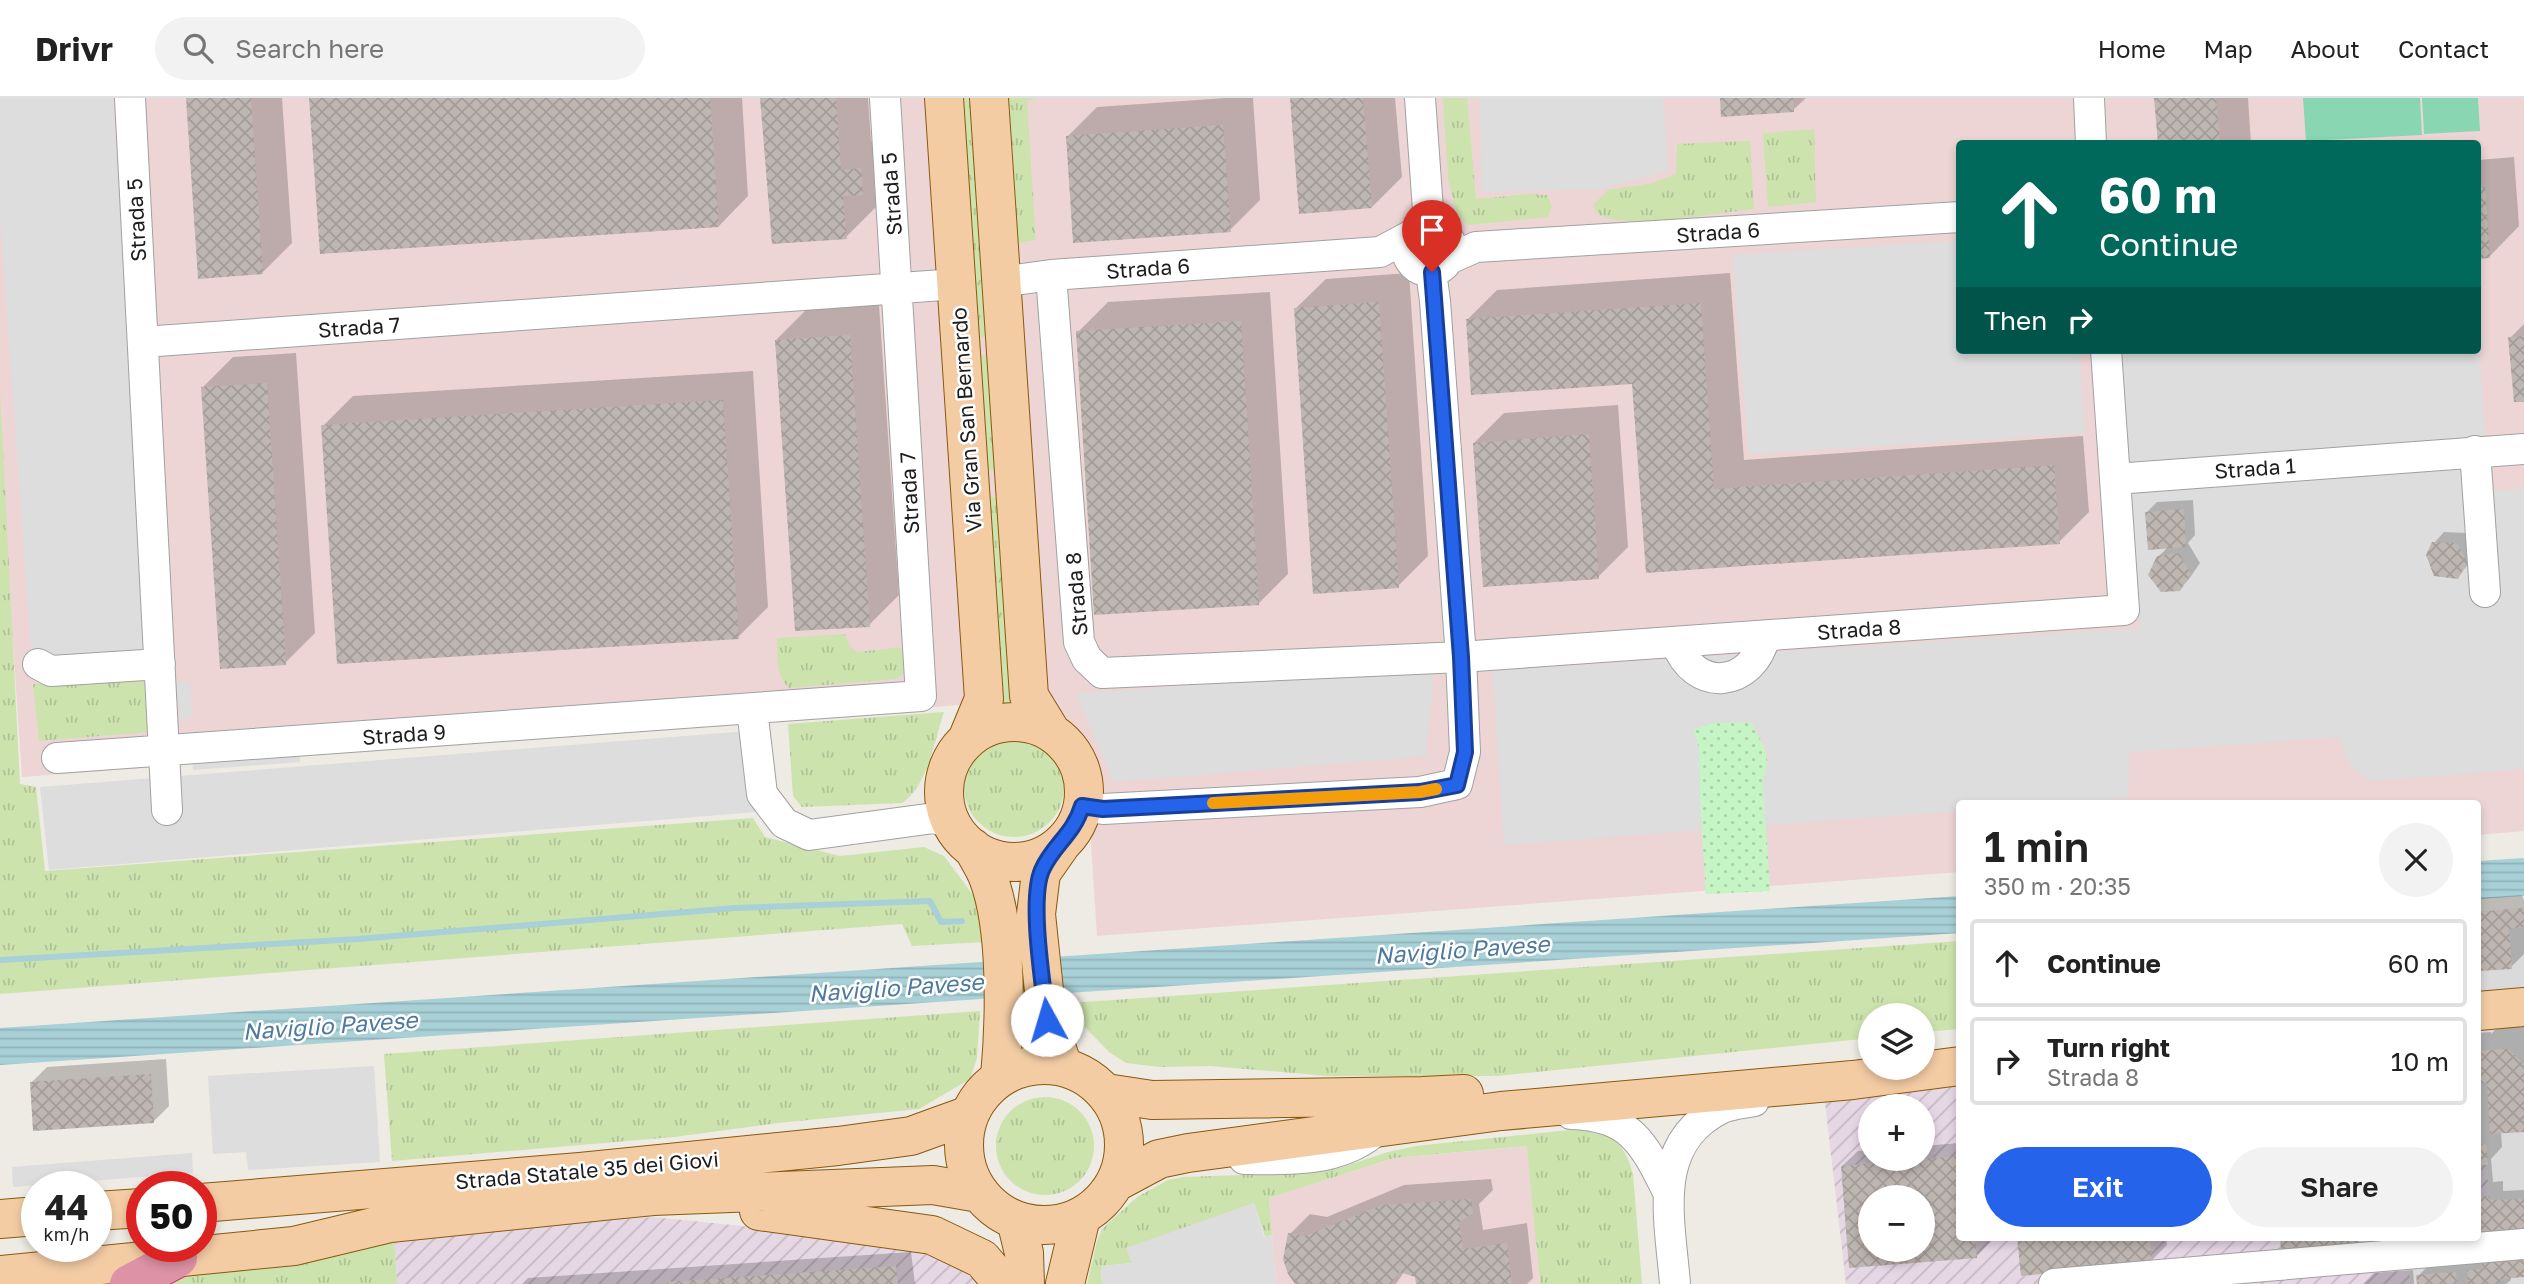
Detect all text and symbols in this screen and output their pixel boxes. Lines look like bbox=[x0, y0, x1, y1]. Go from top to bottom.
search box bbox=[155, 17, 645, 80]
text: Drivr bbox=[35, 29, 113, 68]
icon: search bbox=[179, 29, 217, 67]
text: Search here bbox=[235, 33, 384, 64]
text: Home bbox=[2098, 34, 2166, 63]
text: Map bbox=[2204, 34, 2253, 63]
text: About bbox=[2291, 34, 2360, 63]
text: Contact bbox=[2398, 34, 2489, 63]
street label: Strada 5 bbox=[875, 151, 907, 237]
text: 60 m bbox=[2099, 165, 2217, 224]
icon: ahead bbox=[1984, 168, 2075, 259]
street label: Strada 5 bbox=[121, 178, 151, 262]
pin bbox=[1402, 200, 1462, 272]
icon: arrive bbox=[1413, 211, 1451, 249]
street label: Strada 6 bbox=[1675, 216, 1761, 248]
text: Continue bbox=[2099, 225, 2238, 263]
street label: Strada 6 bbox=[1105, 252, 1191, 284]
icon: right bbox=[2061, 301, 2099, 339]
text: Then bbox=[1984, 305, 2047, 336]
street label: Via Gran San Bernardo bbox=[945, 306, 987, 534]
street label: Strada 7 bbox=[317, 311, 401, 343]
street label: Strada 7 bbox=[894, 451, 924, 535]
street label: Strada 1 bbox=[2213, 452, 2297, 484]
street label: Strada 8 bbox=[1059, 551, 1093, 637]
street label: Strada 8 bbox=[1816, 613, 1902, 645]
street label: Strada 9 bbox=[361, 718, 447, 750]
text: 1 min bbox=[1984, 821, 2089, 871]
button: close bbox=[2379, 823, 2453, 897]
text: 350 m · 20:35 bbox=[1984, 872, 2131, 900]
water label: Naviglio Pavese bbox=[1374, 929, 1552, 969]
icon: ahead bbox=[1988, 944, 2026, 982]
text: Continue bbox=[2047, 948, 2161, 979]
text: 60 m bbox=[2388, 948, 2449, 979]
water label: Naviglio Pavese bbox=[808, 967, 986, 1007]
position arrow bbox=[1010, 983, 1084, 1057]
map controls bbox=[1858, 1003, 1935, 1262]
button: layers bbox=[1858, 1003, 1935, 1080]
water label: Naviglio Pavese bbox=[242, 1005, 420, 1045]
text: Turn right bbox=[2047, 1032, 2170, 1063]
icon: right bbox=[1988, 1042, 2026, 1080]
text: 10 m bbox=[2391, 1046, 2449, 1077]
text: Strada 8 bbox=[2047, 1063, 2139, 1091]
button: + bbox=[1858, 1094, 1935, 1171]
street label: Strada Statale 35 dei Giovi bbox=[454, 1146, 720, 1194]
button: Exit bbox=[1984, 1147, 2212, 1227]
button: Share bbox=[2226, 1147, 2453, 1227]
speed limit sign: 50 bbox=[126, 1171, 217, 1262]
button: − bbox=[1858, 1185, 1935, 1262]
text: 44 bbox=[45, 1186, 88, 1228]
text: km/h bbox=[44, 1223, 89, 1245]

